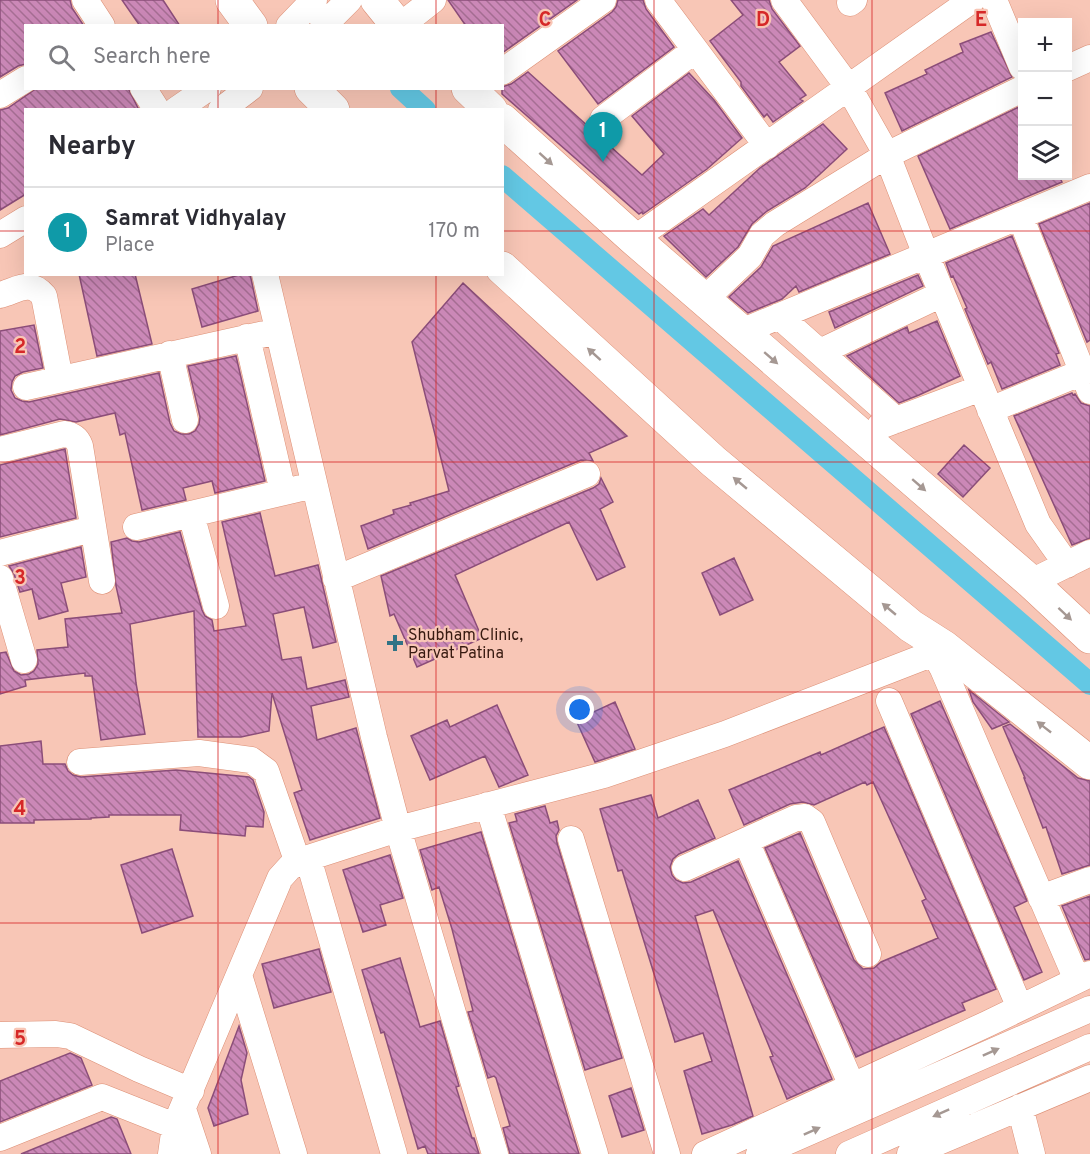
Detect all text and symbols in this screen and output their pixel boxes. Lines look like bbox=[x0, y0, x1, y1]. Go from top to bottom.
text: C bbox=[539, 8, 551, 34]
text: D bbox=[756, 8, 770, 34]
text: E bbox=[975, 8, 987, 34]
map controls bbox=[1018, 18, 1072, 180]
button: + bbox=[1018, 18, 1072, 72]
search box bbox=[24, 24, 504, 90]
icon: search bbox=[45, 41, 78, 74]
text: Search here bbox=[93, 44, 211, 71]
button: − bbox=[1018, 72, 1072, 126]
pin: 1 bbox=[584, 112, 622, 162]
button: layers bbox=[1018, 126, 1072, 180]
text: Nearby bbox=[48, 131, 136, 164]
one-way arrow bbox=[538, 152, 553, 165]
text: Samrat Vidhyalay bbox=[105, 206, 286, 233]
text: 1 bbox=[64, 219, 72, 245]
text: 170 m bbox=[428, 219, 480, 245]
text: Place bbox=[105, 233, 155, 259]
text: 2 bbox=[14, 335, 26, 361]
one-way arrow bbox=[587, 348, 602, 361]
one-way arrow bbox=[763, 351, 779, 364]
one-way arrow bbox=[732, 477, 748, 490]
one-way arrow bbox=[911, 478, 926, 491]
text: 3 bbox=[14, 566, 26, 592]
one-way arrow bbox=[881, 602, 897, 615]
one-way arrow bbox=[1057, 607, 1072, 620]
place label: Shubham Clinic, Parvat Patina bbox=[408, 626, 523, 664]
marker: Shubham Clinic, Parvat Patina bbox=[386, 634, 404, 652]
your location bbox=[565, 695, 594, 724]
one-way arrow bbox=[1036, 720, 1052, 733]
text: 4 bbox=[14, 797, 26, 823]
text: 5 bbox=[14, 1027, 26, 1053]
one-way arrow bbox=[982, 1047, 1000, 1057]
one-way arrow bbox=[932, 1109, 949, 1118]
one-way arrow bbox=[804, 1126, 821, 1135]

